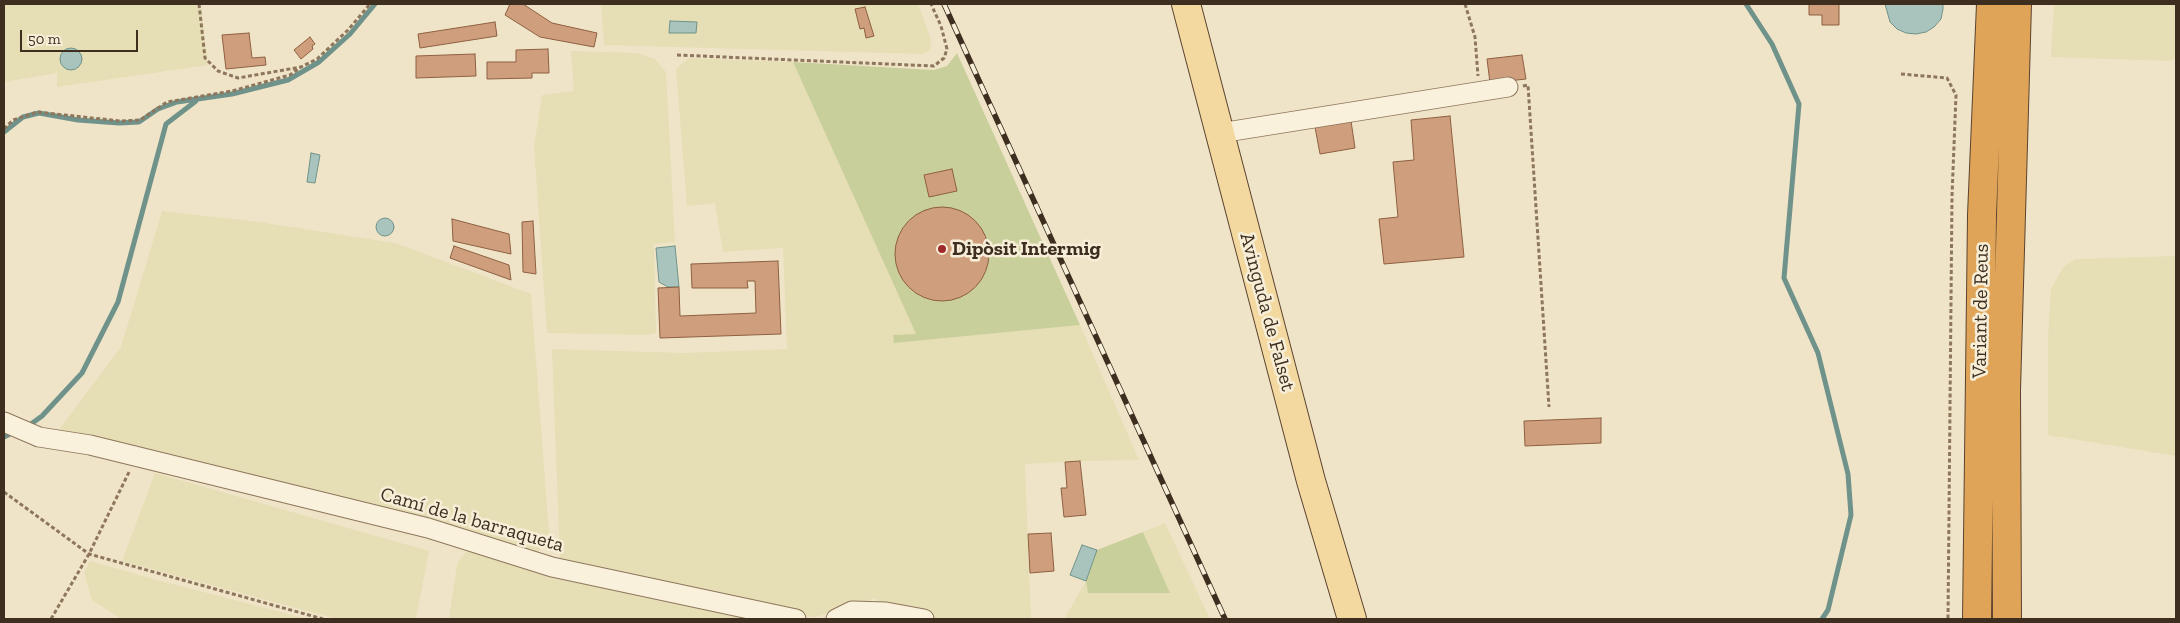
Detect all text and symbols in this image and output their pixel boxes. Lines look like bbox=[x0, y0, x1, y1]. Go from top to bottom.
scale bar bbox=[22, 20, 140, 52]
text: 50 m bbox=[28, 30, 61, 48]
street label: Avinguda de Falset bbox=[1234, 230, 1300, 394]
place label: Dipòsit Intermig bbox=[952, 237, 1101, 261]
marker: Dipòsit Intermig bbox=[936, 243, 948, 255]
street label: Variant de Reus bbox=[1968, 243, 1994, 379]
street label: Camí de la barraqueta bbox=[378, 482, 566, 558]

